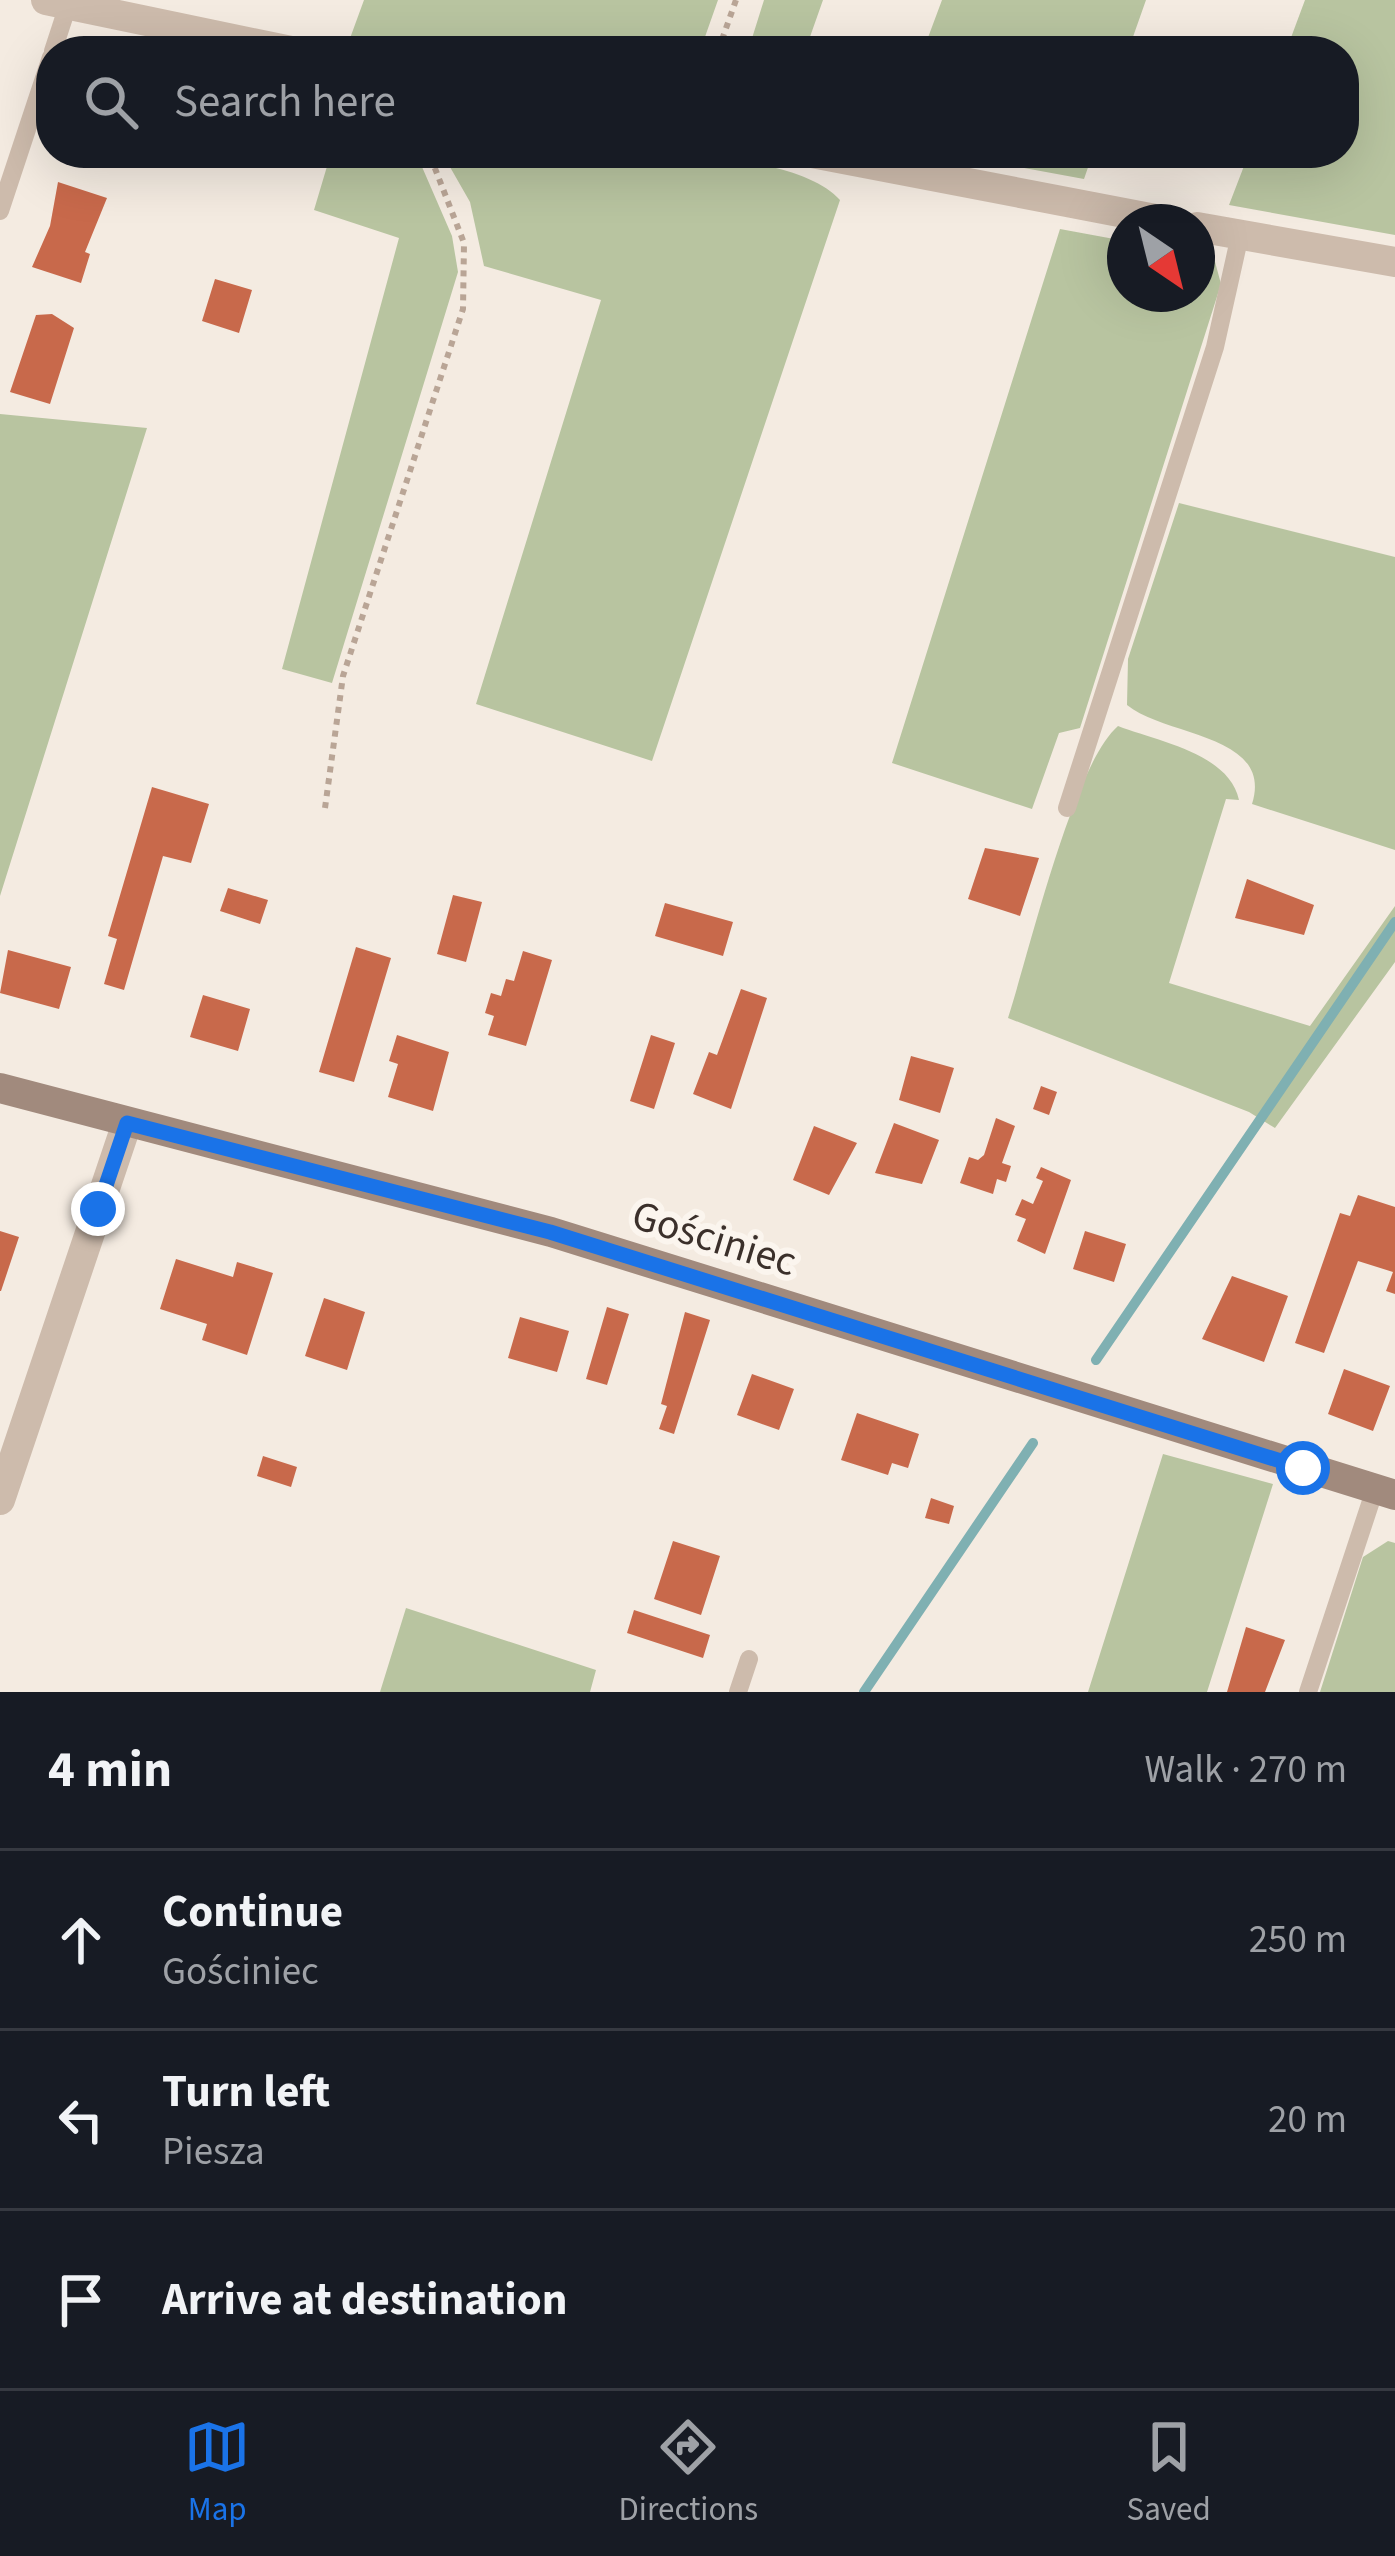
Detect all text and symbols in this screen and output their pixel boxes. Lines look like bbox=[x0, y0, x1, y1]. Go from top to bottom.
search box bbox=[36, 36, 1359, 168]
icon: search bbox=[78, 69, 144, 135]
text: Search here bbox=[174, 70, 396, 134]
north arrow bbox=[1107, 204, 1215, 312]
route end bbox=[71, 1182, 125, 1236]
street label: Gościniec bbox=[624, 1186, 804, 1292]
route start bbox=[1276, 1441, 1330, 1495]
text: 4 min bbox=[48, 1734, 172, 1806]
text: Walk · 270 m bbox=[1144, 1742, 1347, 1798]
text: Continue bbox=[162, 1880, 343, 1944]
icon: ahead bbox=[48, 1907, 114, 1973]
text: 250 m bbox=[1249, 1912, 1347, 1968]
text: Gościniec bbox=[162, 1944, 319, 2000]
text: Turn left bbox=[162, 2060, 330, 2124]
icon: left bbox=[48, 2087, 114, 2153]
text: 20 m bbox=[1268, 2092, 1347, 2148]
text: Piesza bbox=[162, 2124, 265, 2180]
icon: arrive bbox=[48, 2267, 114, 2333]
text: Arrive at destination bbox=[162, 2268, 567, 2332]
tab: Map bbox=[184, 2414, 250, 2533]
tab: Directions bbox=[619, 2414, 758, 2533]
tab: Saved bbox=[1127, 2414, 1211, 2533]

